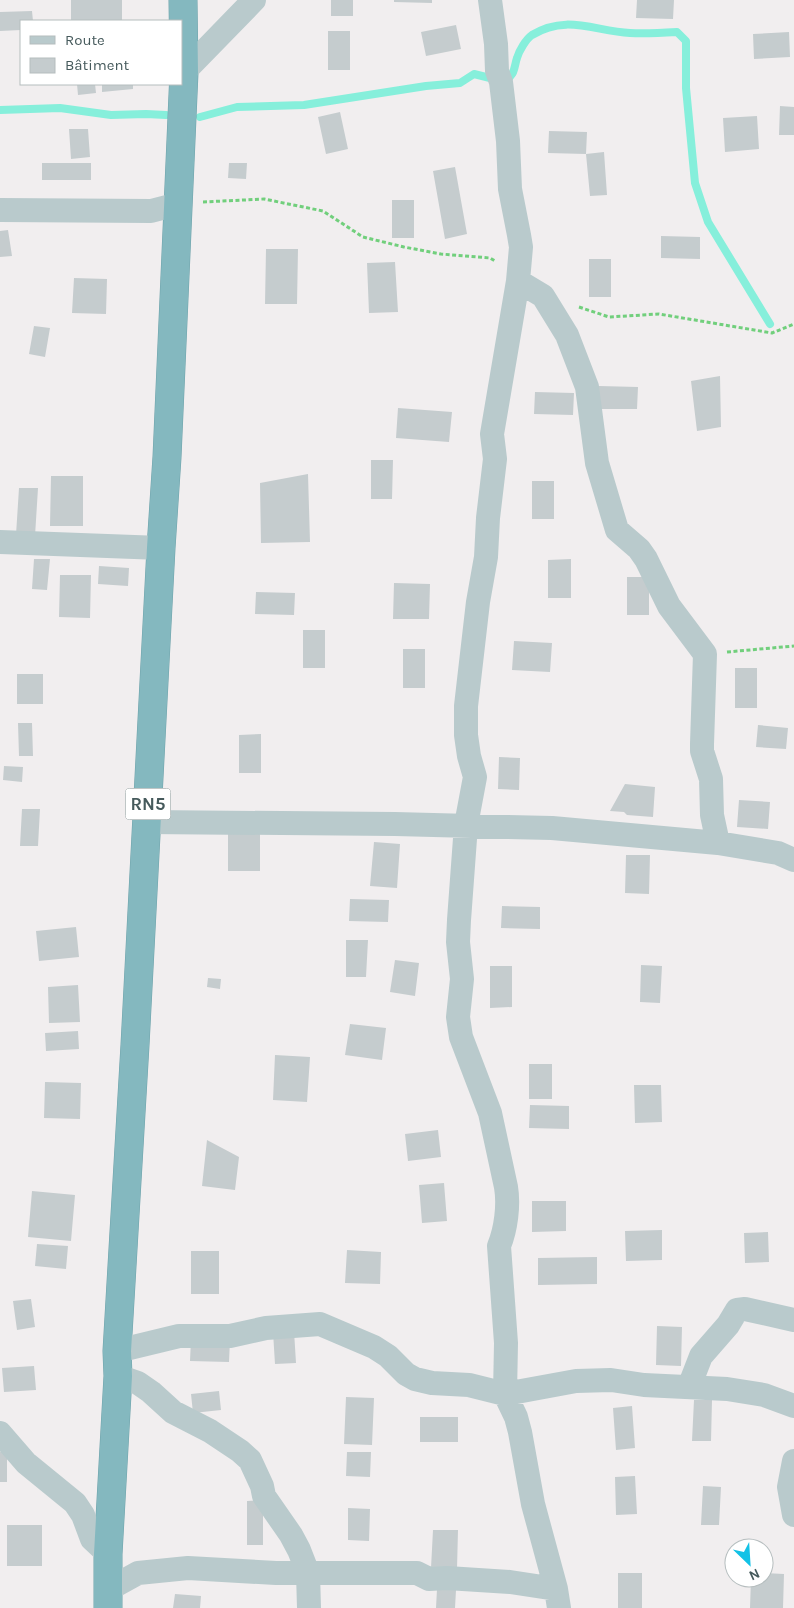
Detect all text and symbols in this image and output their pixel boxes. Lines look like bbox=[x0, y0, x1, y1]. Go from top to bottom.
legend bbox=[20, 20, 182, 85]
text: Route bbox=[65, 31, 105, 49]
text: Bâtiment bbox=[65, 56, 129, 74]
road number: RN5 bbox=[126, 789, 170, 820]
north arrow bbox=[724, 1538, 774, 1588]
text: N bbox=[746, 1565, 762, 1584]

